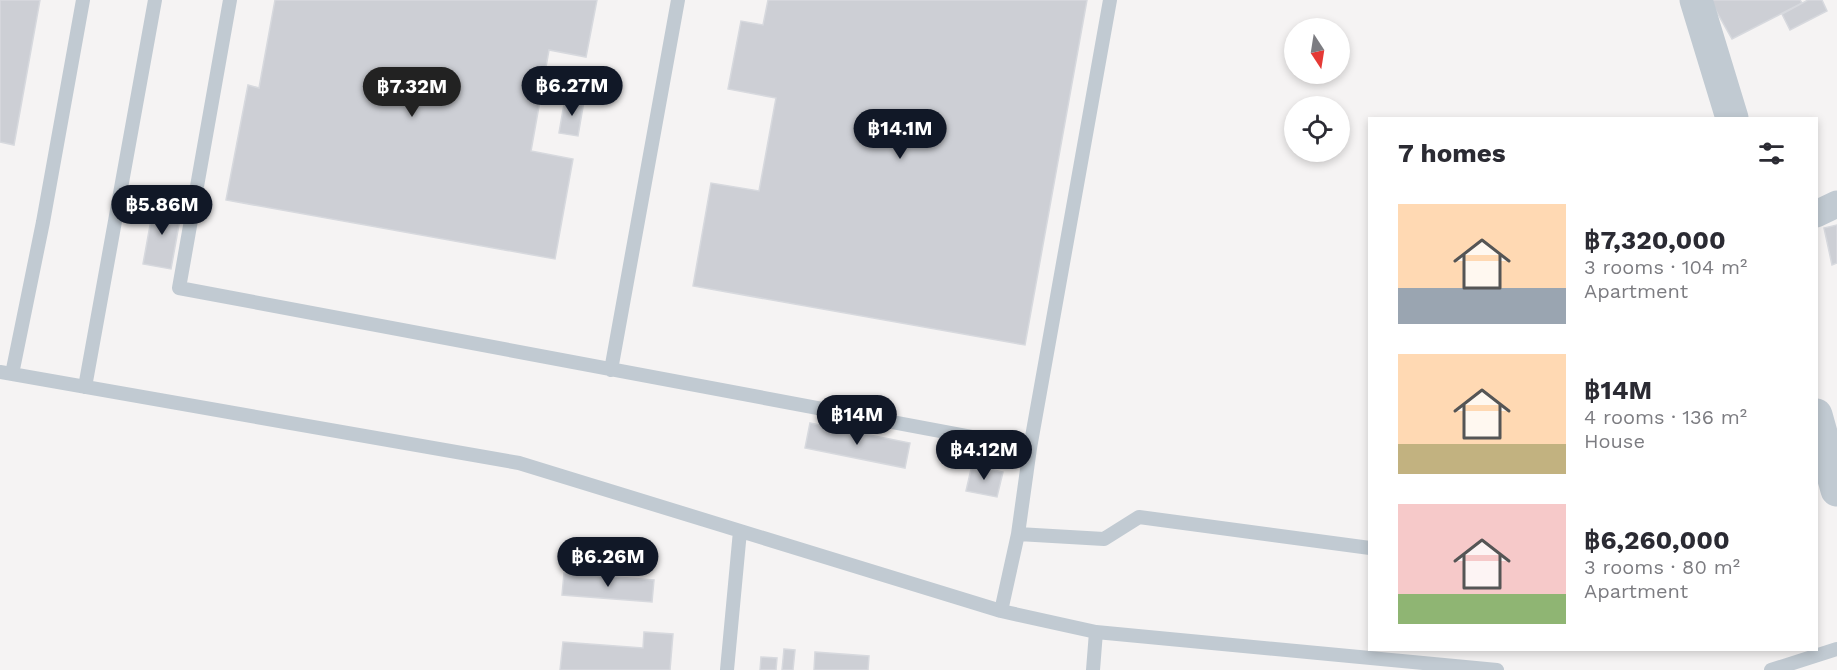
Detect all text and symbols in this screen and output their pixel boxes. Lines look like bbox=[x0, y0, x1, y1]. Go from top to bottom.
north arrow bbox=[1284, 18, 1350, 84]
map controls bbox=[1284, 18, 1350, 162]
pin: ฿6.27M bbox=[523, 66, 621, 117]
pin: ฿7.32M bbox=[363, 67, 461, 118]
text: ฿6.27M bbox=[536, 73, 608, 97]
text: ฿7.32M bbox=[377, 74, 447, 98]
button: locate bbox=[1284, 96, 1350, 162]
pin: ฿14.1M bbox=[851, 109, 949, 160]
text: ฿14.1M bbox=[868, 116, 932, 140]
icon: filters bbox=[1755, 137, 1788, 170]
text: 7 homes bbox=[1398, 138, 1506, 168]
pin: ฿5.86M bbox=[113, 185, 211, 236]
text: ฿5.86M bbox=[125, 192, 199, 216]
text: ฿7,320,000 bbox=[1584, 225, 1726, 255]
icon: home bbox=[1446, 228, 1518, 300]
text: 3 rooms · 104 m² bbox=[1584, 255, 1747, 279]
text: Apartment bbox=[1584, 279, 1688, 303]
text: ฿14M bbox=[1584, 375, 1652, 405]
icon: home bbox=[1446, 378, 1518, 450]
pin: ฿14M bbox=[821, 395, 893, 446]
text: ฿14M bbox=[831, 402, 883, 426]
text: 4 rooms · 136 m² bbox=[1584, 405, 1747, 429]
text: House bbox=[1584, 429, 1645, 453]
pin: ฿4.12M bbox=[935, 430, 1033, 481]
text: ฿4.12M bbox=[950, 437, 1018, 461]
text: ฿6,260,000 bbox=[1584, 525, 1730, 555]
icon: home bbox=[1446, 528, 1518, 600]
pin: ฿6.26M bbox=[559, 537, 657, 588]
text: ฿6.26M bbox=[571, 544, 645, 568]
text: 3 rooms · 80 m² bbox=[1584, 555, 1740, 579]
text: Apartment bbox=[1584, 579, 1688, 603]

